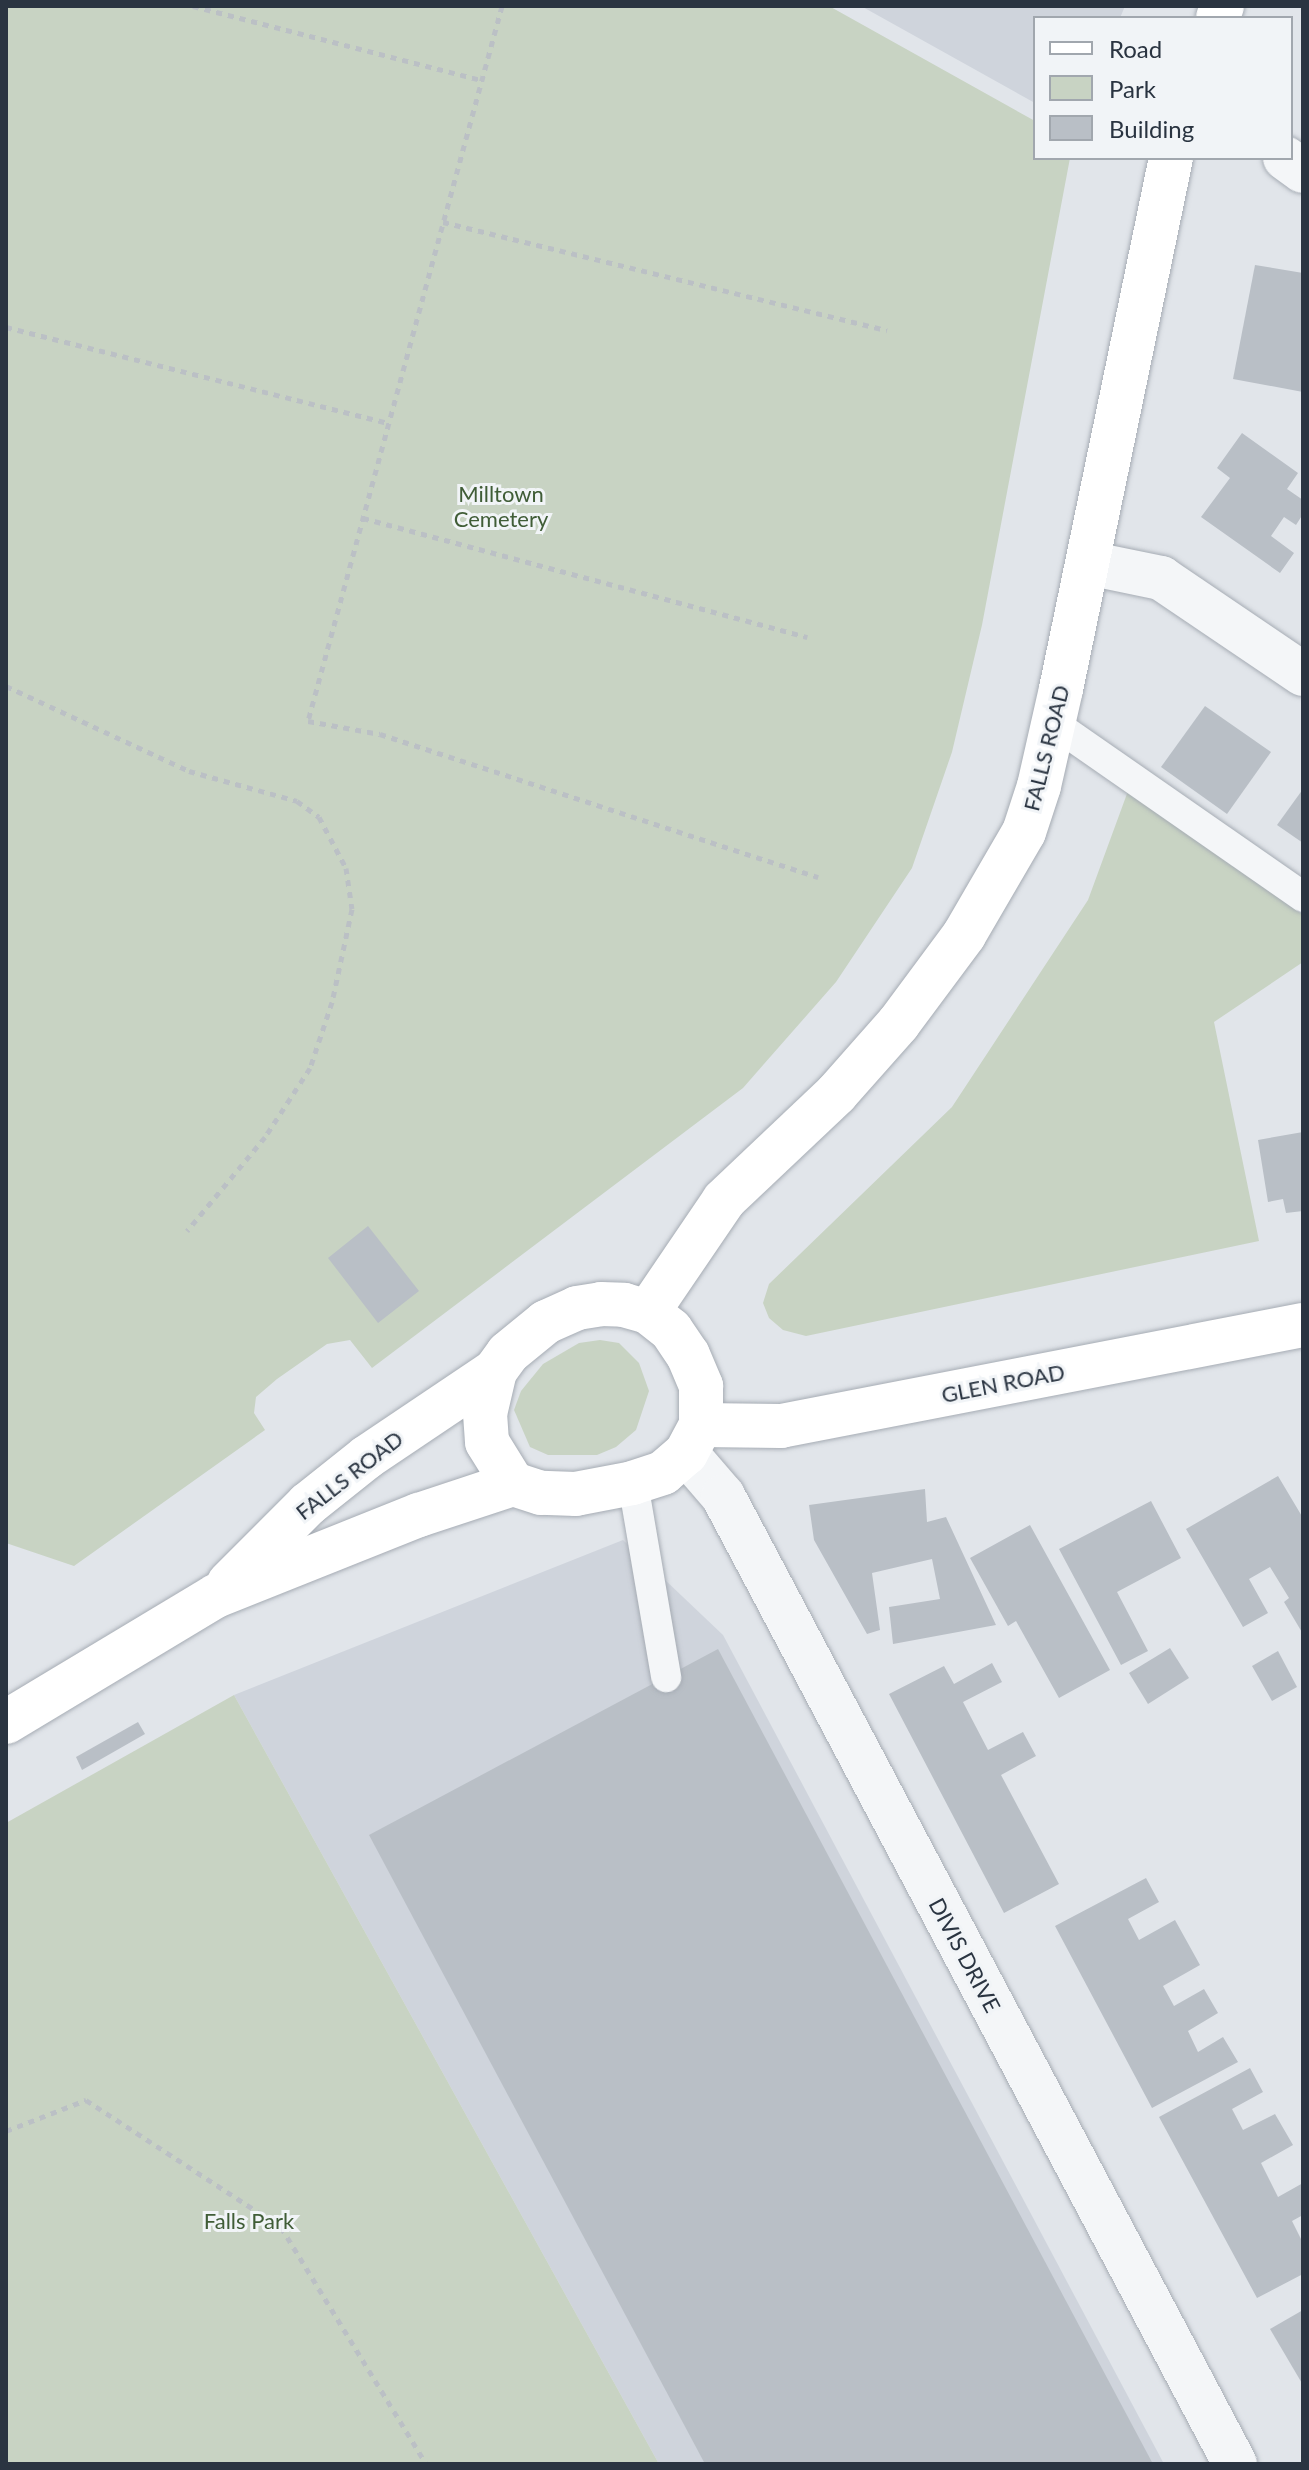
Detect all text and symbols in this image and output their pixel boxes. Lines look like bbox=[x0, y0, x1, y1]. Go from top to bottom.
legend bbox=[1033, 16, 1293, 160]
text: Road bbox=[1109, 34, 1162, 63]
text: Park bbox=[1109, 74, 1156, 103]
text: Building bbox=[1109, 114, 1194, 143]
park label: Milltown Cemetery bbox=[454, 480, 548, 532]
street label: FALLS ROAD bbox=[1018, 682, 1074, 814]
street label: GLEN ROAD bbox=[939, 1358, 1067, 1408]
street label: FALLS ROAD bbox=[290, 1425, 408, 1525]
street label: DIVIS DRIVE bbox=[924, 1893, 1006, 2017]
park label: Falls Park bbox=[204, 2208, 294, 2234]

